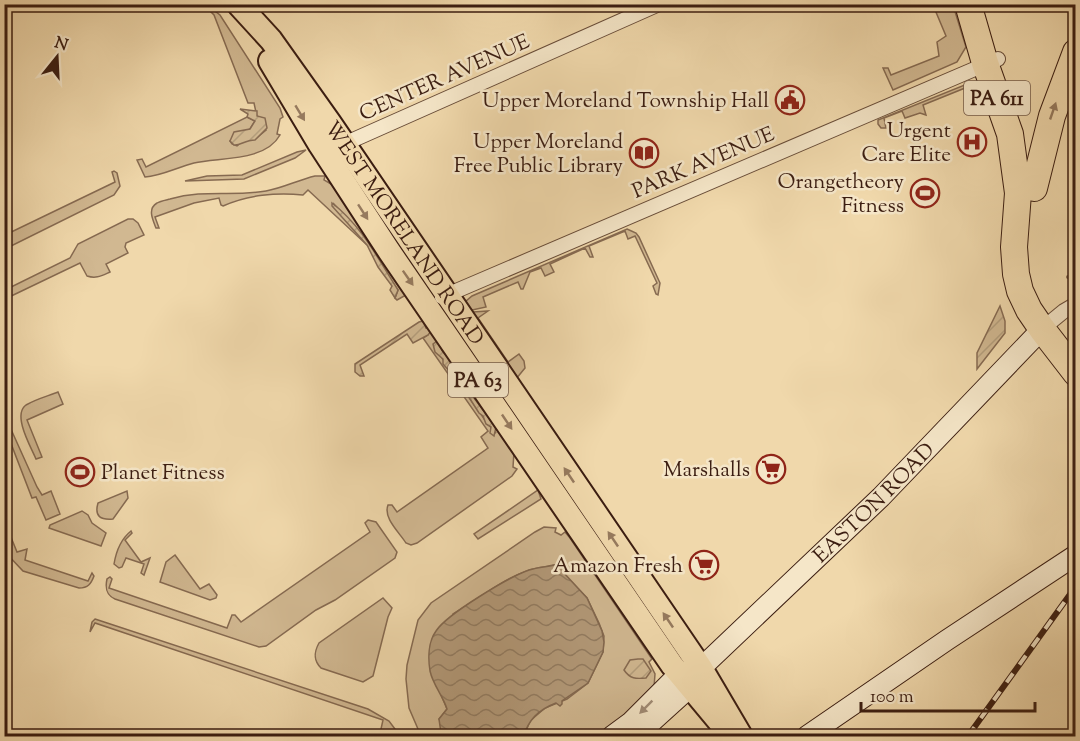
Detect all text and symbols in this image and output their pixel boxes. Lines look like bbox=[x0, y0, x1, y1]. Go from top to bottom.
north arrow bbox=[27, 27, 87, 87]
street label: CENTER AVENUE bbox=[355, 28, 535, 130]
text: N bbox=[51, 32, 71, 58]
road number: PA 611 bbox=[964, 81, 1030, 115]
public building icon: Upper Moreland Township Hall bbox=[774, 84, 806, 116]
place label: Upper Moreland Township Hall bbox=[482, 87, 769, 117]
one-way arrow bbox=[1049, 102, 1059, 120]
one-way arrow bbox=[295, 105, 306, 121]
street label: WEST MORELAND ROAD bbox=[316, 116, 490, 352]
place label: Urgent Care Elite bbox=[861, 117, 951, 171]
street label: PARK AVENUE bbox=[628, 120, 780, 207]
hospital icon: Urgent Care Elite bbox=[956, 126, 988, 158]
place label: Upper Moreland Free Public Library bbox=[454, 128, 624, 182]
library icon: Upper Moreland Free Public Library bbox=[628, 137, 660, 169]
place label: Orangetheory Fitness bbox=[778, 168, 905, 222]
sports icon: Orangetheory Fitness bbox=[909, 177, 941, 209]
one-way arrow bbox=[358, 203, 369, 220]
one-way arrow bbox=[402, 269, 414, 285]
road number: PA 63 bbox=[448, 363, 508, 397]
one-way arrow bbox=[501, 413, 512, 430]
street label: EASTON ROAD bbox=[807, 437, 943, 571]
supermarket icon: Marshalls bbox=[755, 453, 787, 485]
sports icon: Planet Fitness bbox=[64, 456, 96, 488]
place label: Marshalls bbox=[663, 456, 750, 486]
place label: Planet Fitness bbox=[101, 459, 225, 489]
one-way arrow bbox=[563, 467, 575, 483]
one-way arrow bbox=[608, 531, 619, 547]
supermarket icon: Amazon Fresh bbox=[688, 549, 720, 581]
place label: Amazon Fresh bbox=[553, 552, 683, 582]
one-way arrow bbox=[662, 612, 674, 628]
scale bar bbox=[861, 675, 1035, 713]
text: 100 m bbox=[870, 685, 914, 711]
one-way arrow bbox=[640, 699, 654, 713]

